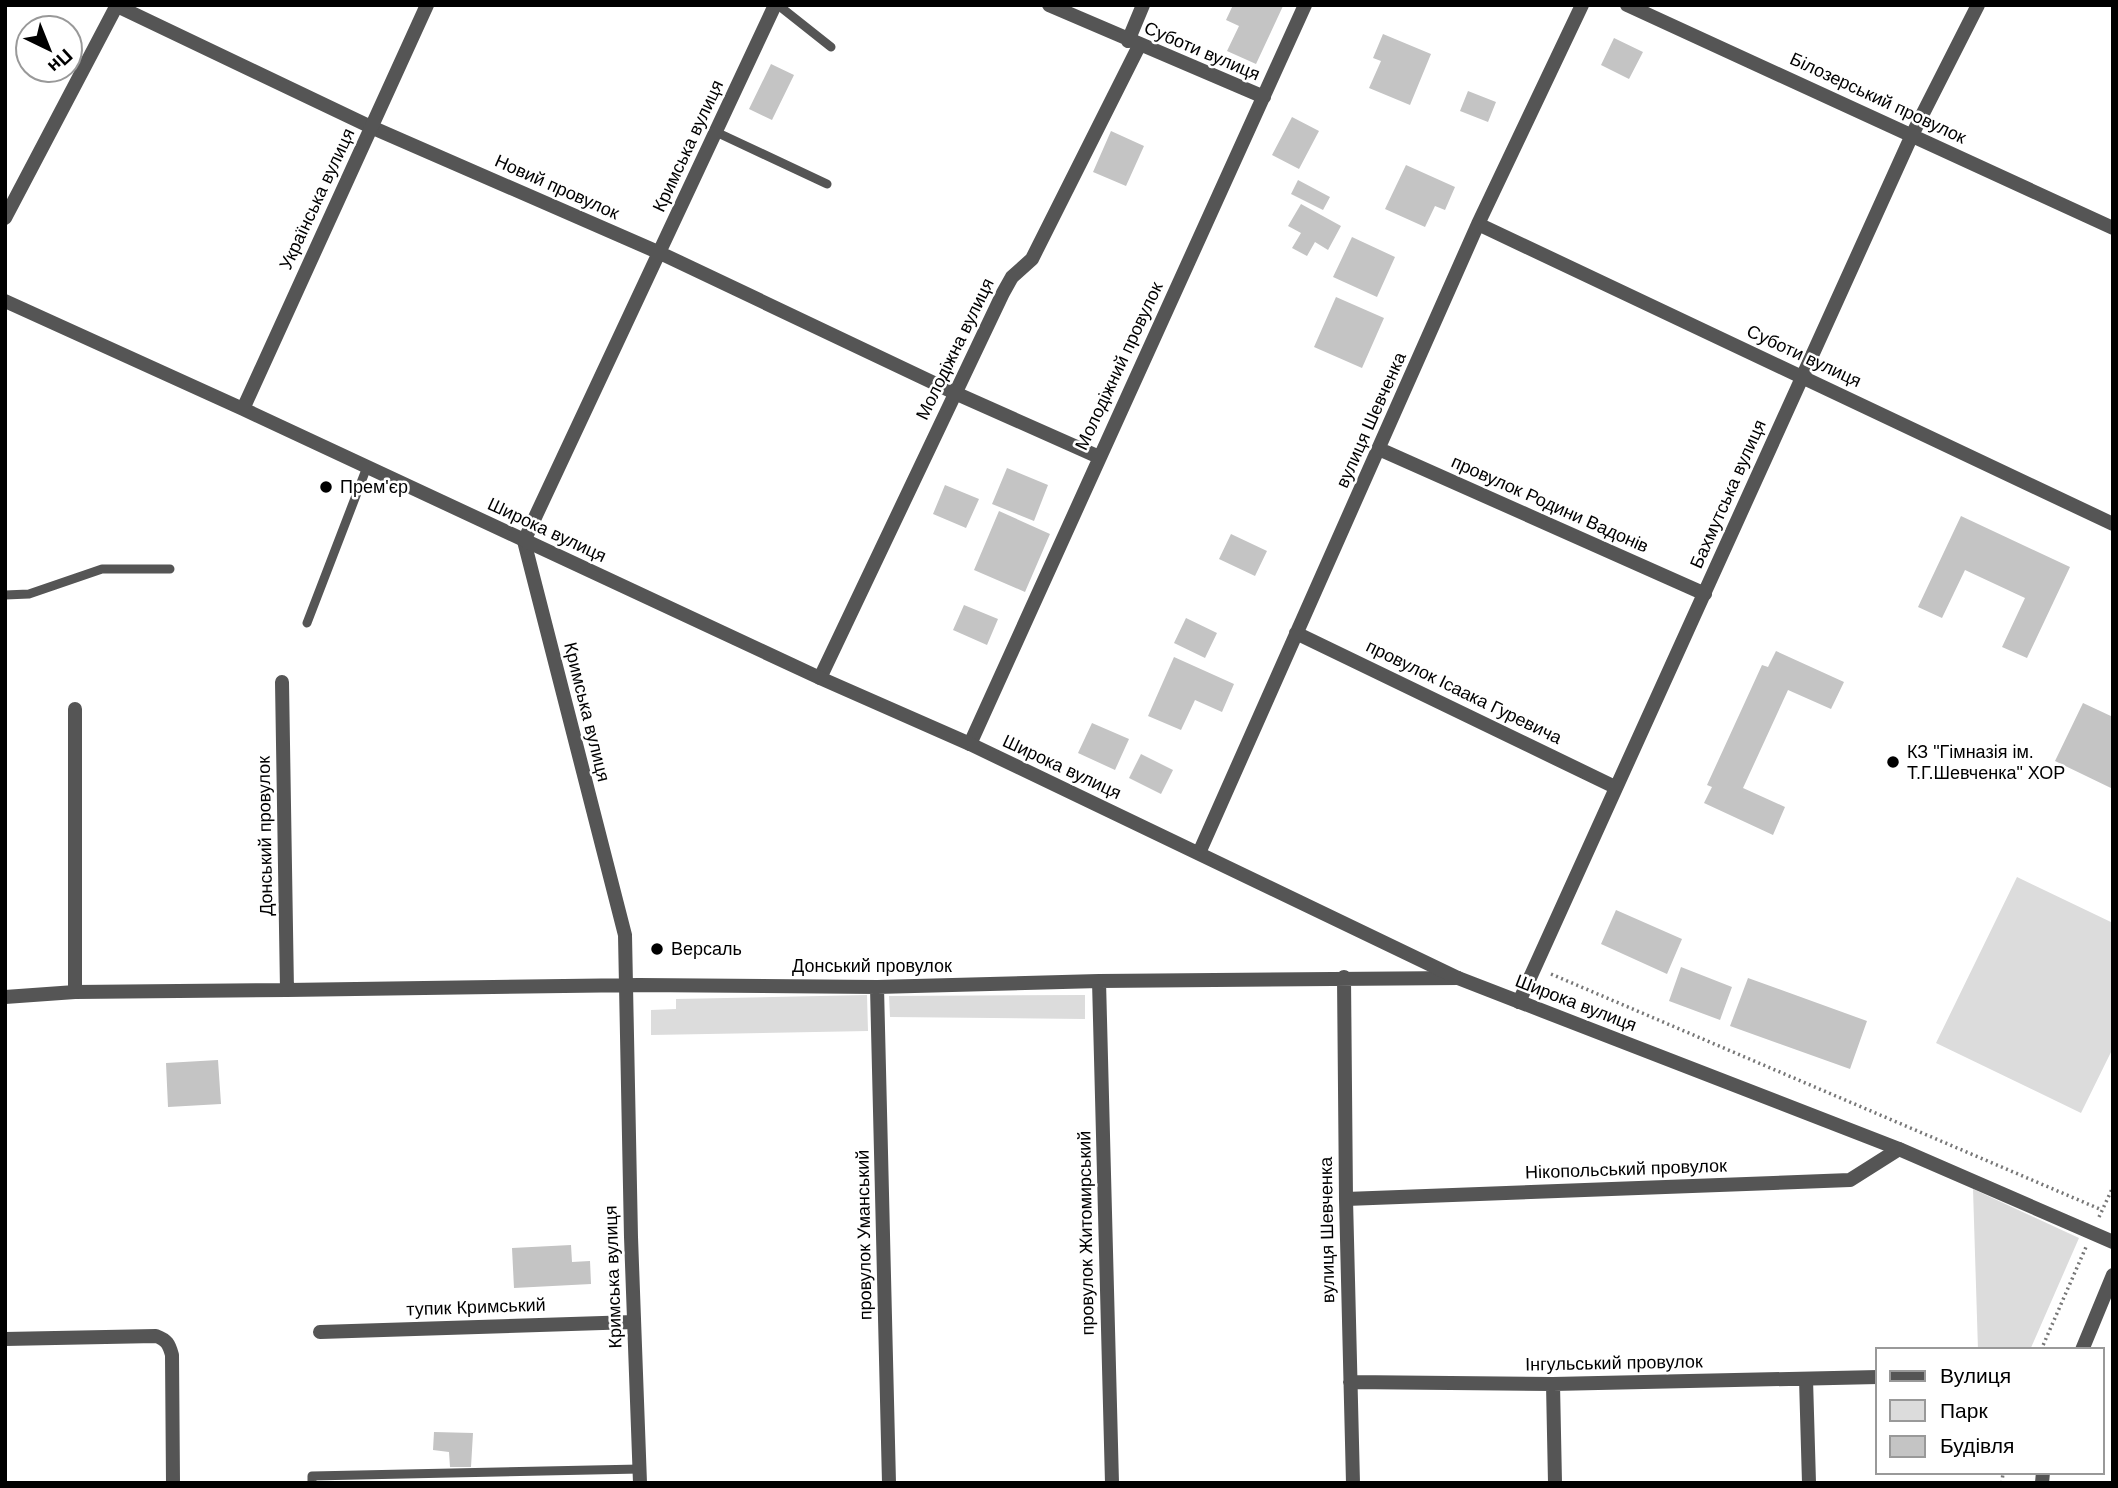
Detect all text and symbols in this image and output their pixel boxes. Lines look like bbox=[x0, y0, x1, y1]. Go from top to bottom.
north arrow bbox=[14, 14, 84, 84]
street label: Суботи вулиця bbox=[1141, 18, 1263, 84]
text: Пн bbox=[44, 45, 77, 77]
street label: Білозерський провулок bbox=[1787, 48, 1969, 148]
street label: Кримська вулиця bbox=[649, 77, 727, 215]
street label: Українська вулиця bbox=[275, 125, 359, 273]
street label: Новий провулок bbox=[492, 151, 622, 223]
street label: Молодіжна вулиця bbox=[912, 275, 998, 423]
street label: Молодіжний провулок bbox=[1071, 279, 1167, 453]
street label: Суботи вулиця bbox=[1744, 321, 1864, 391]
street label: вулиця Шевченка bbox=[1332, 348, 1410, 491]
street label: Бахмутська вулиця bbox=[1686, 417, 1770, 571]
street label: провулок Родини Вадонів bbox=[1448, 451, 1652, 557]
place label: Прем'єр bbox=[340, 477, 408, 497]
marker: Прем'єр bbox=[318, 479, 334, 495]
street label: Широка вулиця bbox=[485, 494, 609, 566]
street label: провулок Ісаака Гуревича bbox=[1363, 636, 1566, 749]
street label: Кримська вулиця bbox=[560, 640, 614, 784]
street label: Широка вулиця bbox=[1000, 731, 1124, 803]
place label: КЗ "Гімназія ім. Т.Г.Шевченка" ХОР bbox=[1907, 742, 2065, 783]
marker: КЗ "Гімназія ім. Т.Г.Шевченка" ХОР bbox=[1885, 754, 1901, 770]
street label: Донський провулок bbox=[254, 756, 276, 916]
place label: Версаль bbox=[671, 939, 742, 959]
marker: Версаль bbox=[649, 941, 665, 957]
street label: Донський провулок bbox=[792, 956, 952, 976]
street label: Широка вулиця bbox=[1513, 971, 1639, 1035]
street label: провулок Житомирський bbox=[1074, 1131, 1098, 1335]
street label: провулок Уманський bbox=[853, 1150, 875, 1320]
street label: Нікопольський провулок bbox=[1525, 1155, 1727, 1183]
street label: вулиця Шевченка bbox=[1316, 1156, 1338, 1303]
street label: Кримська вулиця bbox=[601, 1205, 625, 1349]
street label: тупик Кримський bbox=[406, 1295, 546, 1319]
legend bbox=[1876, 1348, 2104, 1474]
street label: Інгульський провулок bbox=[1525, 1351, 1703, 1375]
text: Вулиця bbox=[1940, 1364, 2011, 1387]
text: Парк bbox=[1940, 1399, 1988, 1422]
text: Будівля bbox=[1940, 1434, 2014, 1457]

